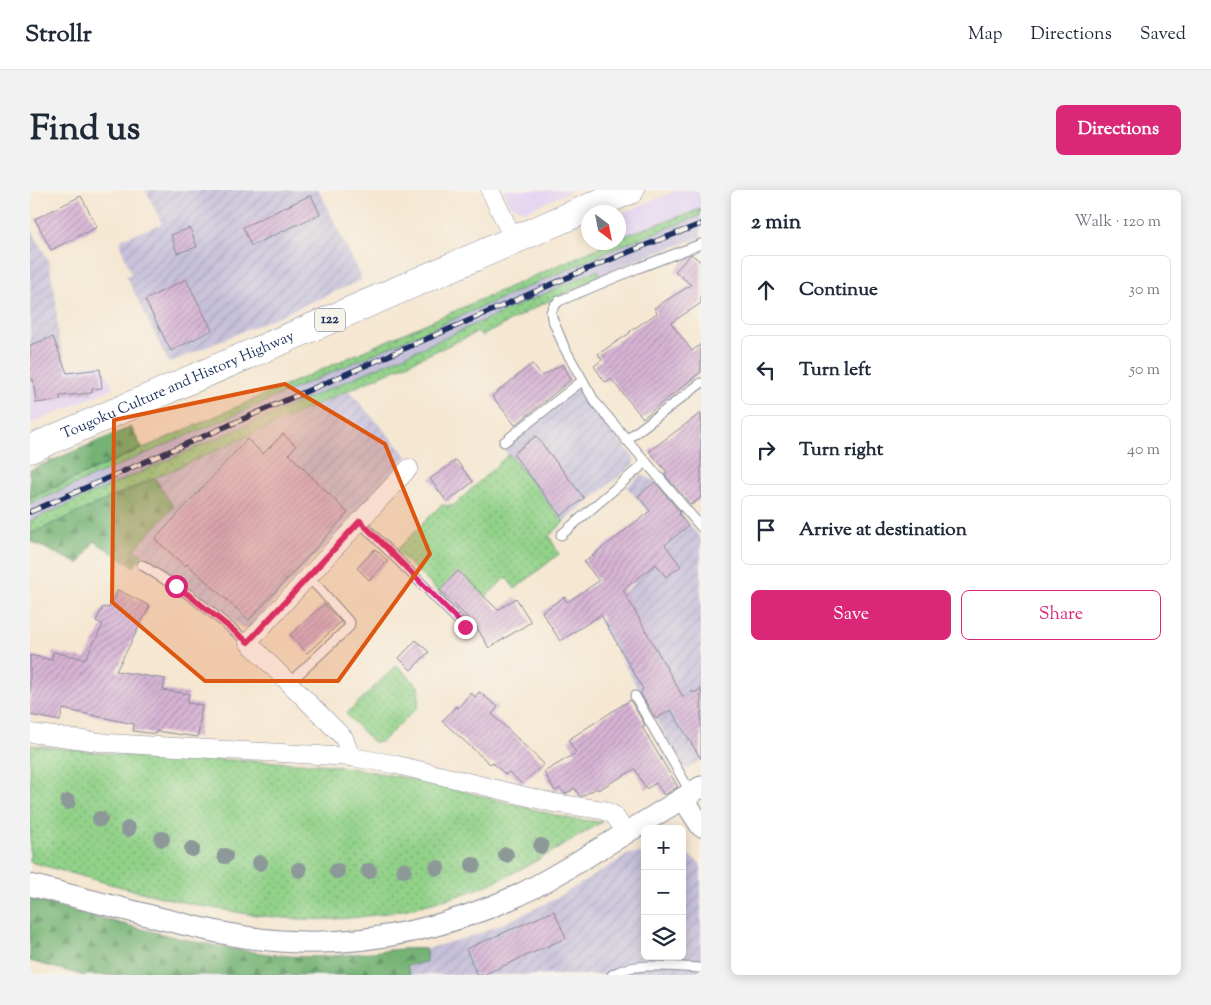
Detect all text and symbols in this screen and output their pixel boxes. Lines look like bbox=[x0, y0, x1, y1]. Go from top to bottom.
text: Strollr bbox=[25, 18, 92, 52]
text: Map bbox=[968, 22, 1003, 48]
text: Directions bbox=[1031, 22, 1112, 48]
text: Saved bbox=[1140, 22, 1186, 48]
text: Find us bbox=[30, 105, 140, 156]
button: Directions bbox=[1056, 105, 1181, 155]
north arrow bbox=[581, 205, 626, 250]
text: 2 min bbox=[751, 208, 801, 238]
text: Walk · 120 m bbox=[1075, 211, 1161, 234]
icon: ahead bbox=[752, 276, 780, 304]
text: Continue bbox=[799, 277, 878, 304]
text: 30 m bbox=[1129, 279, 1160, 302]
road number: 122 bbox=[315, 308, 345, 332]
street label: Tougoku Culture and History Highway bbox=[58, 325, 298, 445]
icon: left bbox=[752, 356, 780, 384]
text: Turn left bbox=[799, 357, 871, 384]
text: 50 m bbox=[1129, 359, 1160, 382]
icon: right bbox=[752, 436, 780, 464]
text: Turn right bbox=[799, 437, 883, 464]
text: 40 m bbox=[1127, 439, 1160, 462]
icon: arrive bbox=[752, 516, 780, 544]
text: Arrive at destination bbox=[799, 517, 967, 544]
route start bbox=[165, 575, 188, 598]
button: Save bbox=[751, 590, 951, 640]
button: Share bbox=[961, 590, 1161, 640]
route end bbox=[454, 616, 477, 639]
map controls bbox=[641, 825, 686, 960]
button: + bbox=[641, 825, 686, 870]
button: − bbox=[641, 870, 686, 915]
button: layers bbox=[641, 915, 686, 960]

